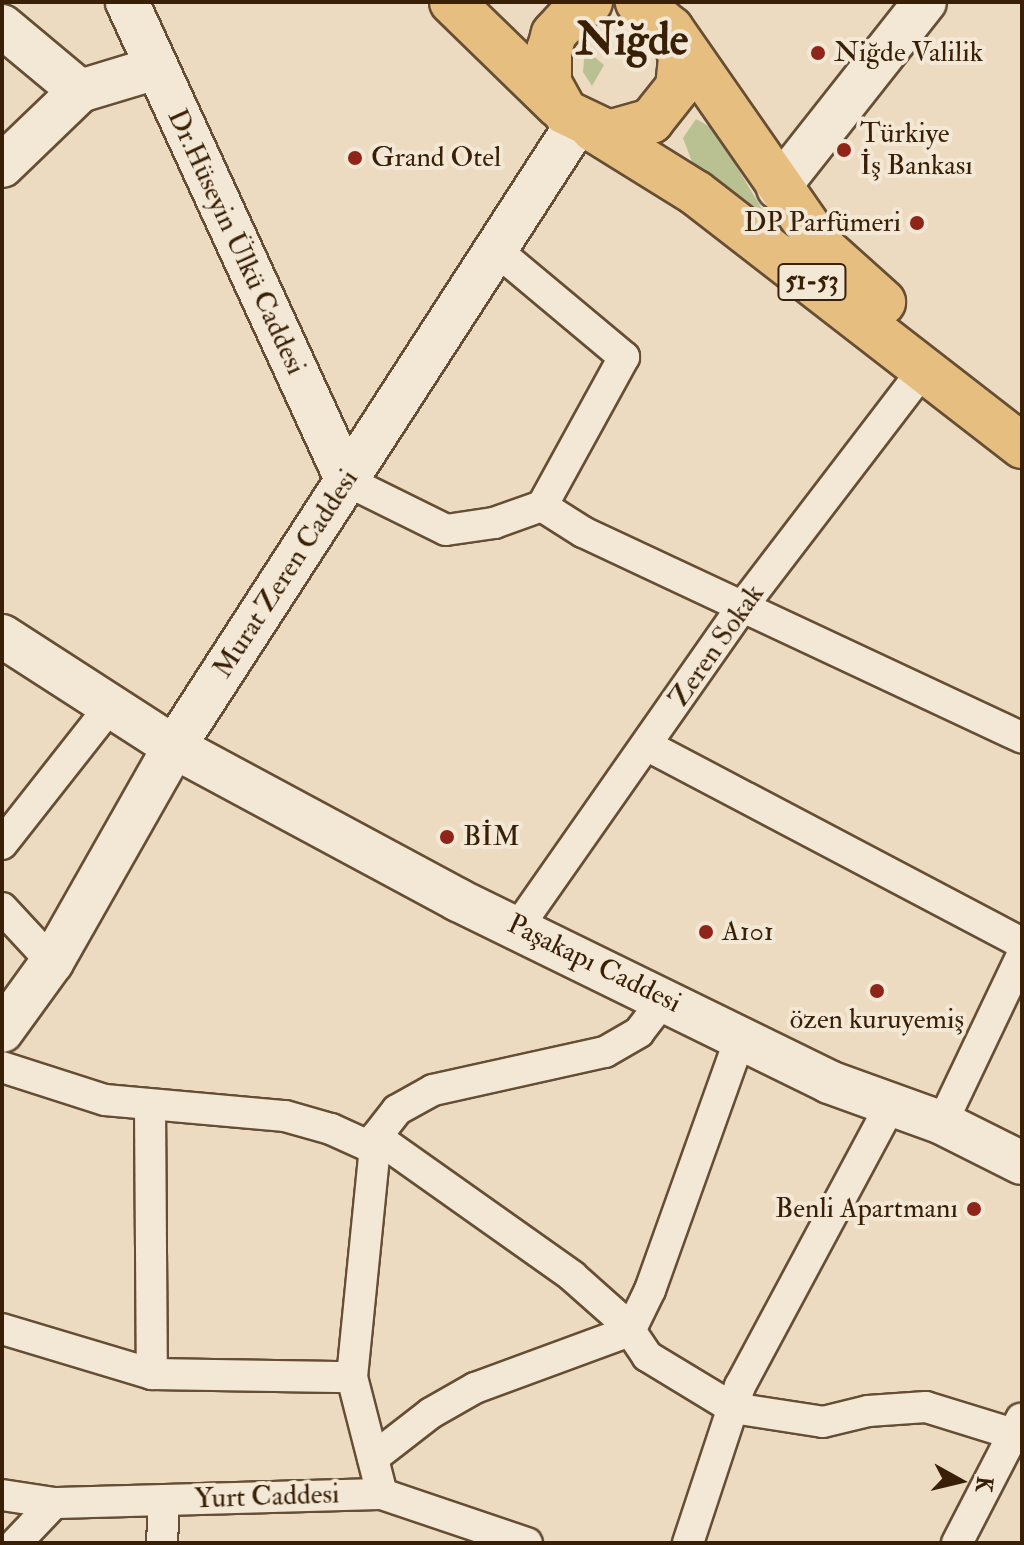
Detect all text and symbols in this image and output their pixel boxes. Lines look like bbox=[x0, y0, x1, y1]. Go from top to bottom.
district label: Niğde bbox=[576, 15, 688, 67]
place label: Niğde Valilik bbox=[834, 36, 983, 70]
marker: Niğde Valilik bbox=[809, 44, 827, 62]
street label: Dr.Hüseyin Ülkü Caddesi bbox=[160, 104, 312, 380]
place label: Türkiye İş Bankası bbox=[860, 117, 973, 183]
place label: Grand Otel bbox=[371, 141, 501, 175]
marker: Türkiye İş Bankası bbox=[835, 141, 853, 159]
marker: Grand Otel bbox=[346, 149, 364, 167]
place label: DP Parfümeri bbox=[744, 206, 901, 240]
marker: DP Parfümeri bbox=[908, 214, 926, 232]
road number: 51-53 bbox=[776, 260, 848, 304]
street label: Murat Zeren Caddesi bbox=[206, 464, 366, 684]
street label: Zeren Sokak bbox=[662, 578, 772, 714]
place label: BİM bbox=[463, 820, 520, 854]
marker: BİM bbox=[438, 828, 456, 846]
street label: Paşakapı Caddesi bbox=[502, 908, 686, 1020]
place label: A101 bbox=[722, 915, 774, 949]
marker: A101 bbox=[697, 923, 715, 941]
marker: özen kuruyemiş bbox=[868, 982, 886, 1000]
place label: özen kuruyemiş bbox=[790, 1003, 964, 1037]
place label: Benli Apartmanı bbox=[775, 1192, 958, 1226]
marker: Benli Apartmanı bbox=[965, 1200, 983, 1218]
north arrow bbox=[920, 1441, 1000, 1521]
text: K bbox=[969, 1475, 999, 1494]
street label: Yurt Caddesi bbox=[194, 1478, 340, 1516]

